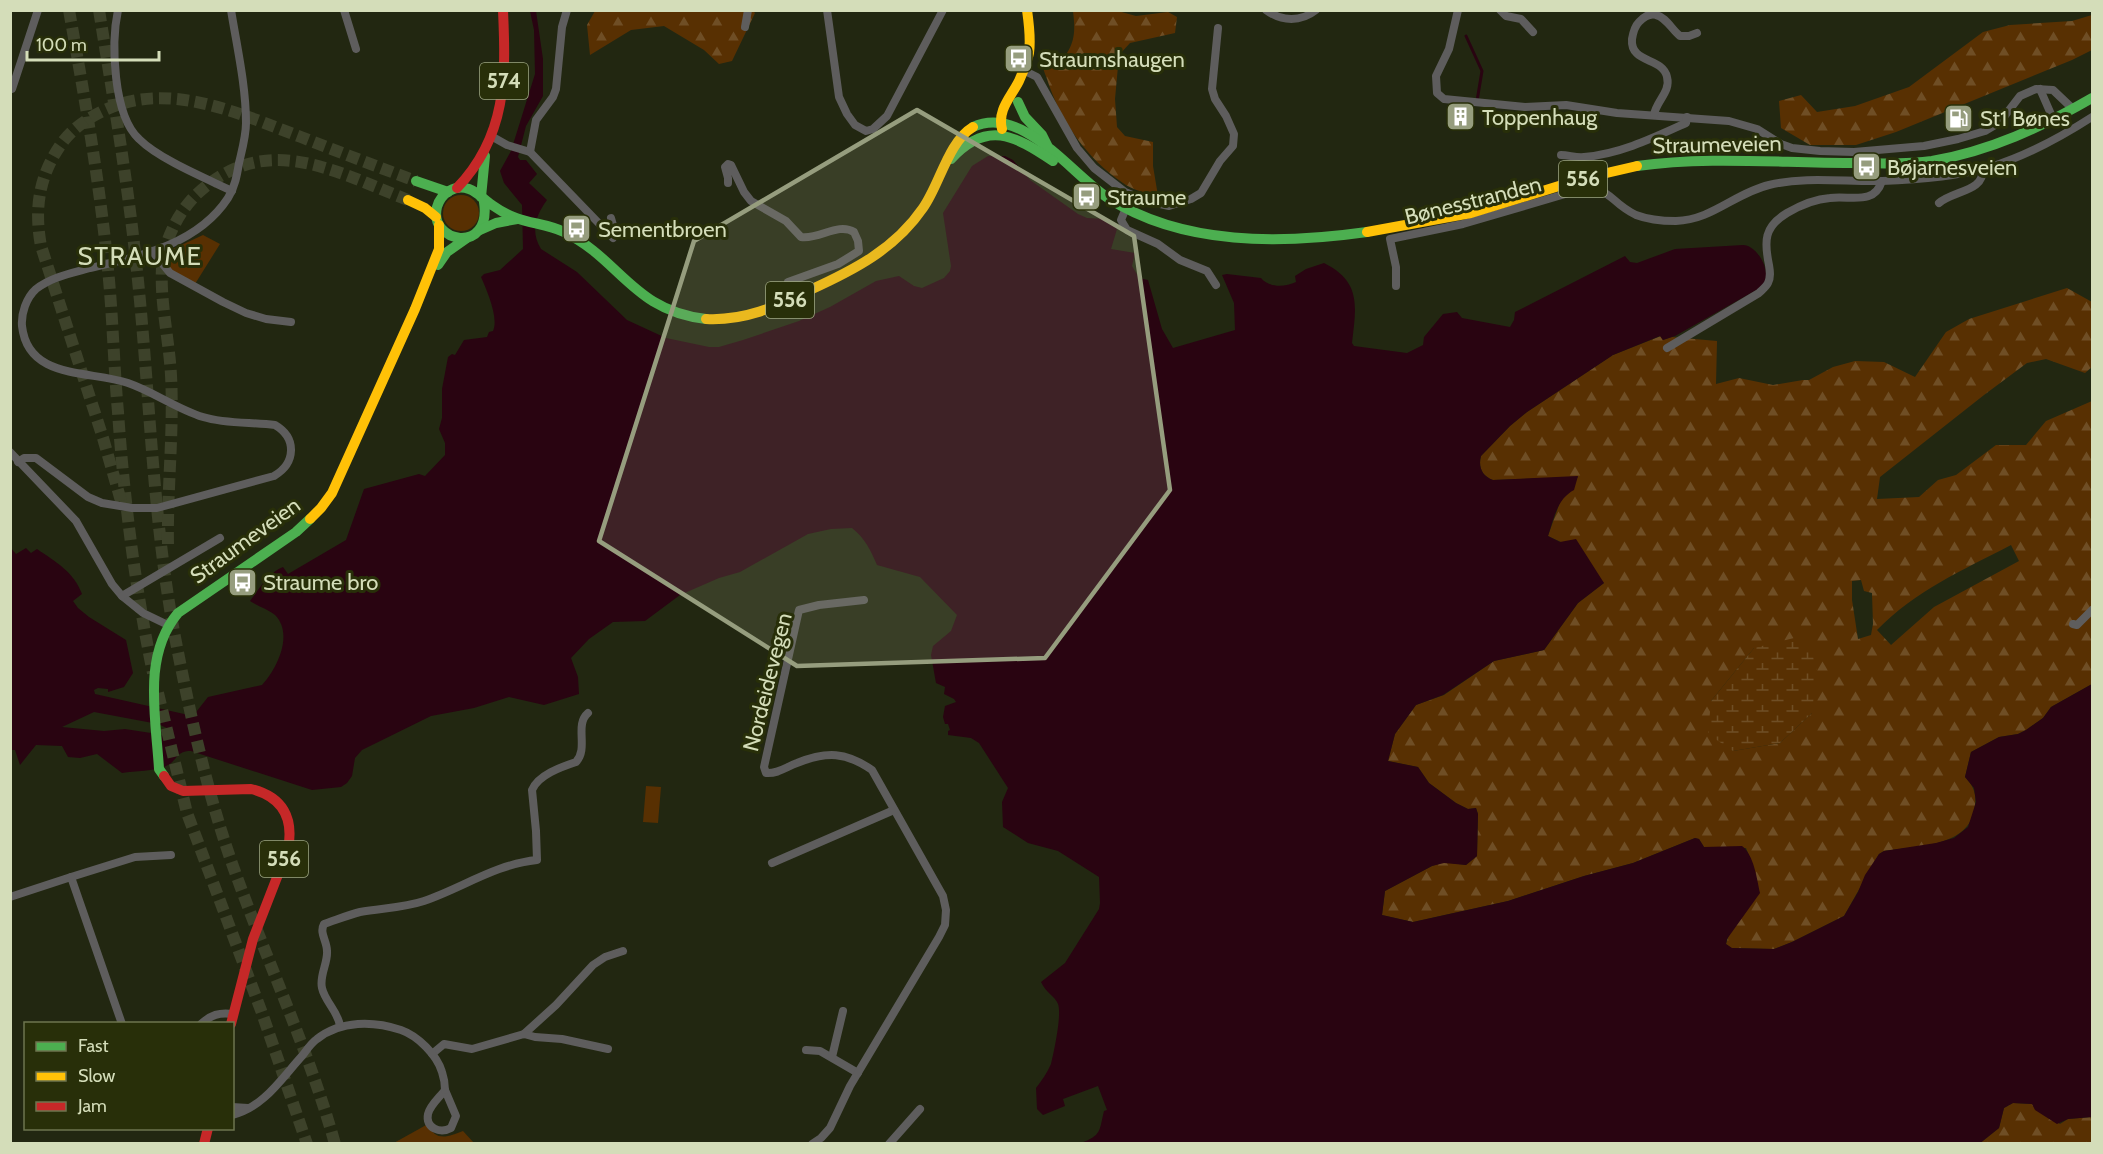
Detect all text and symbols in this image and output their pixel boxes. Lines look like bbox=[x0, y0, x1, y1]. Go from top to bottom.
scale bar bbox=[27, 24, 159, 62]
text: 100 m bbox=[36, 34, 87, 56]
bus stop icon: Straumshaugen bbox=[1002, 43, 1034, 75]
place label: Straumshaugen bbox=[1039, 46, 1185, 73]
road number: 574 bbox=[480, 63, 528, 99]
building icon: Toppenhaug bbox=[1445, 101, 1477, 133]
fuel station icon: St1 Bønes bbox=[1943, 102, 1975, 134]
place label: Toppenhaug bbox=[1482, 104, 1598, 131]
place label: St1 Bønes bbox=[1980, 105, 2070, 132]
street label: Straumeveien bbox=[1652, 130, 1782, 159]
bus stop icon: Bøjarnesveien bbox=[1850, 151, 1882, 183]
place label: Bøjarnesveien bbox=[1887, 154, 2017, 181]
road number: 556 bbox=[1559, 161, 1607, 197]
street label: Bønesstranden bbox=[1402, 170, 1544, 231]
bus stop icon: Straume bbox=[1070, 181, 1102, 213]
place label: Straume bbox=[1107, 184, 1186, 211]
bus stop icon: Sementbroen bbox=[561, 213, 593, 245]
place label: Sementbroen bbox=[598, 216, 727, 243]
district label: STRAUME bbox=[78, 240, 202, 272]
road number: 556 bbox=[766, 282, 814, 318]
street label: Straumeveien bbox=[185, 491, 306, 589]
bus stop icon: Straume bro bbox=[226, 566, 258, 598]
place label: Straume bro bbox=[263, 569, 378, 596]
street label: Nordeidevegen bbox=[737, 610, 798, 754]
road number: 556 bbox=[260, 841, 308, 877]
legend bbox=[24, 1022, 234, 1130]
text: Fast bbox=[78, 1035, 109, 1057]
text: Slow bbox=[78, 1065, 115, 1087]
text: Jam bbox=[77, 1095, 107, 1117]

